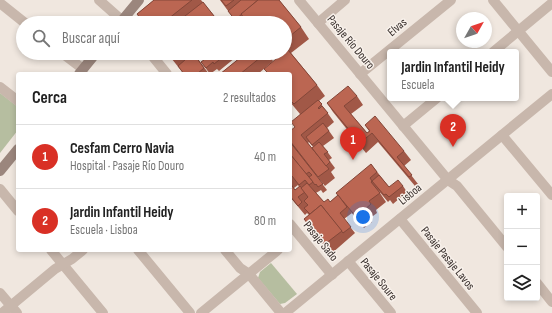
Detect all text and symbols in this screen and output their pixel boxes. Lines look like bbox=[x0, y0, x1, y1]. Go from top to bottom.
street label: Pasaje Río Douro bbox=[324, 12, 378, 72]
north arrow bbox=[456, 12, 492, 48]
street label: Elvas bbox=[385, 15, 410, 40]
search box bbox=[16, 16, 292, 60]
icon: search bbox=[30, 27, 52, 49]
text: Buscar aquí bbox=[62, 29, 120, 48]
popup bbox=[387, 49, 519, 101]
text: Jardin Infantil Heidy bbox=[401, 58, 505, 77]
text: Escuela bbox=[401, 77, 435, 93]
text: Cerca bbox=[32, 88, 67, 108]
text: 2 resultados bbox=[223, 90, 276, 106]
pin: 2 bbox=[440, 114, 466, 147]
pin: 1 bbox=[340, 127, 366, 160]
text: Cesfam Cerro Navia bbox=[70, 139, 174, 158]
text: 1 bbox=[42, 149, 48, 165]
text: 40 m bbox=[254, 149, 276, 165]
text: Hospital · Pasaje Río Douro bbox=[70, 158, 184, 174]
street label: Lisboa bbox=[396, 180, 425, 208]
map controls bbox=[504, 193, 540, 301]
button: + bbox=[504, 193, 540, 229]
text: Jardin Infantil Heidy bbox=[70, 203, 174, 222]
your location bbox=[353, 207, 373, 227]
text: 2 bbox=[42, 213, 48, 229]
text: 80 m bbox=[254, 213, 276, 229]
street label: Pasaje Sado bbox=[300, 218, 341, 264]
text: Escuela · Lisboa bbox=[70, 222, 138, 238]
street label: Pasaje Pasaje Lavos bbox=[417, 224, 478, 293]
button: − bbox=[504, 229, 540, 265]
street label: Pasaje Soure bbox=[357, 255, 400, 304]
button: layers bbox=[504, 265, 540, 301]

